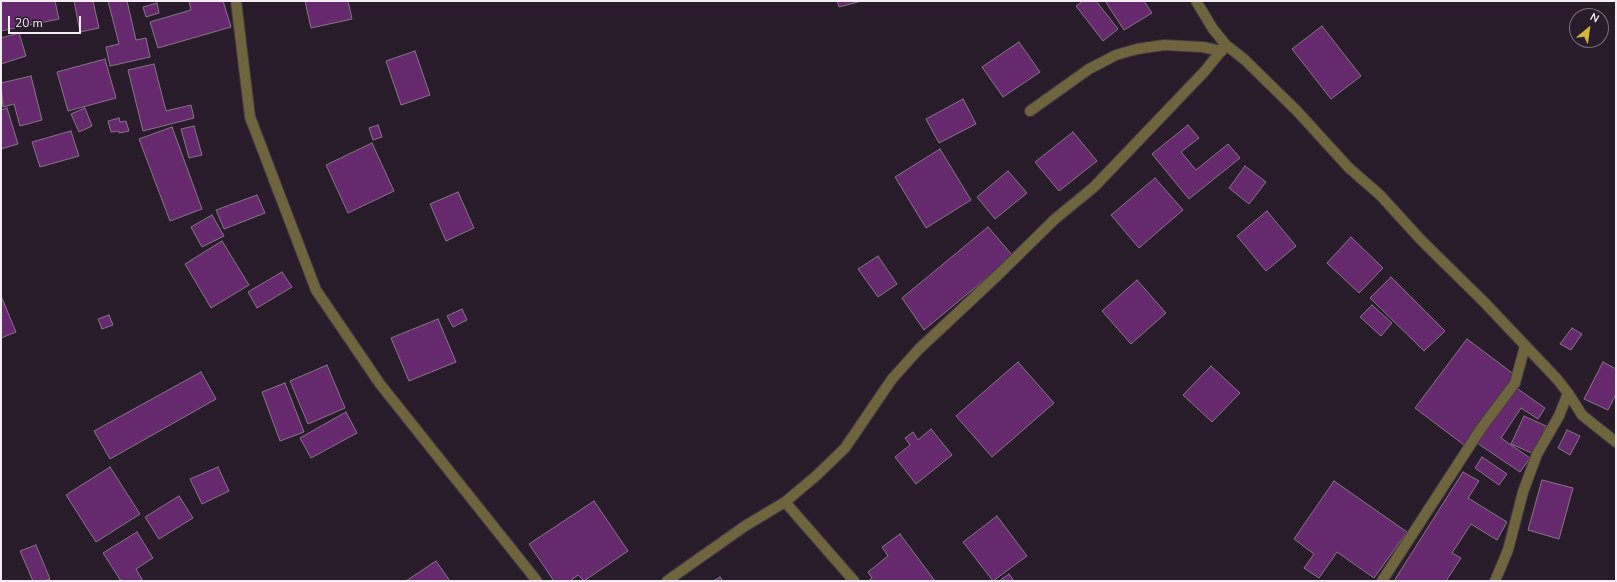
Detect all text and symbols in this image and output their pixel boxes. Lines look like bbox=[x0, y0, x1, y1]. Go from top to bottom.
scale bar bbox=[10, 8, 83, 34]
north arrow bbox=[1569, 8, 1609, 48]
text: N bbox=[1587, 9, 1602, 26]
text: 20 m bbox=[15, 15, 43, 31]

